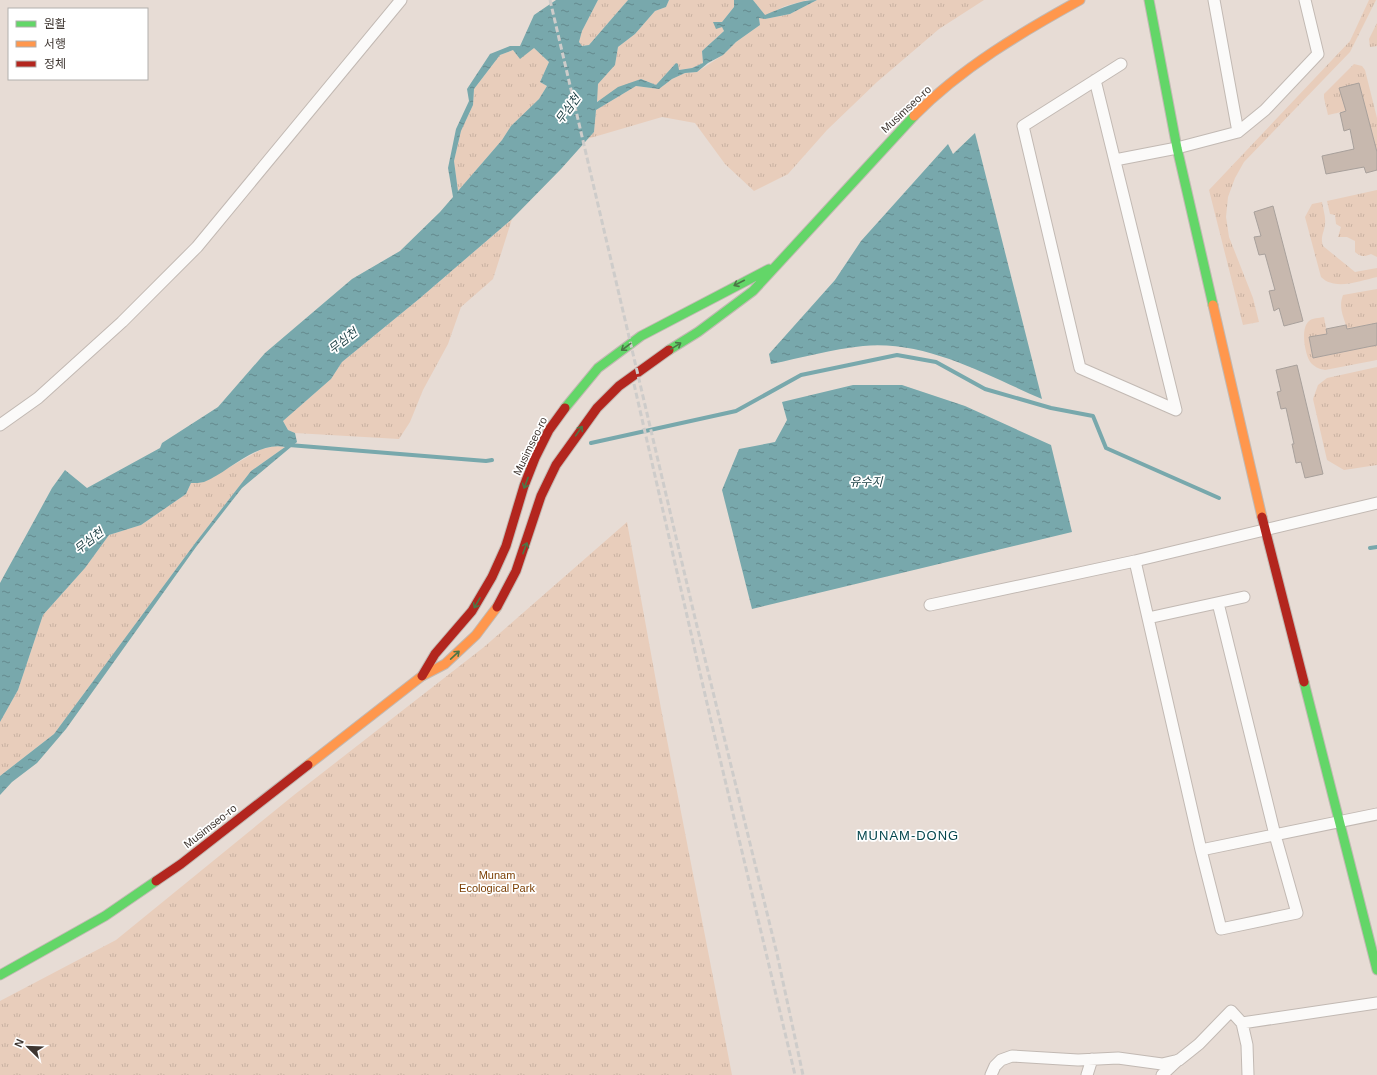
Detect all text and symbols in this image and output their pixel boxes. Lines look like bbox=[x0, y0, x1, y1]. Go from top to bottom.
legend bbox=[8, 8, 148, 80]
text: 원활 bbox=[44, 17, 66, 31]
text: 서행 bbox=[44, 37, 66, 51]
text: 정체 bbox=[44, 57, 66, 71]
street label: Musimseo-ro bbox=[879, 83, 933, 135]
water label: 무심천 bbox=[553, 90, 585, 127]
one-way arrow bbox=[733, 280, 745, 287]
water label: 무심천 bbox=[326, 324, 362, 357]
one-way arrow bbox=[670, 341, 682, 349]
one-way arrow bbox=[620, 343, 631, 351]
street label: Musimseo-ro bbox=[511, 415, 549, 477]
one-way arrow bbox=[575, 426, 583, 437]
water label: 유수지 bbox=[849, 475, 884, 489]
one-way arrow bbox=[521, 476, 529, 488]
water label: 무심천 bbox=[72, 524, 108, 557]
one-way arrow bbox=[521, 542, 529, 554]
one-way arrow bbox=[472, 597, 480, 609]
one-way arrow bbox=[450, 650, 460, 660]
street label: Musimseo-ro bbox=[181, 802, 239, 850]
district label: MUNAM-DONG bbox=[857, 828, 959, 843]
park label: Munam Ecological Park bbox=[459, 869, 535, 894]
north arrow bbox=[8, 1027, 48, 1067]
text: N bbox=[12, 1037, 26, 1049]

